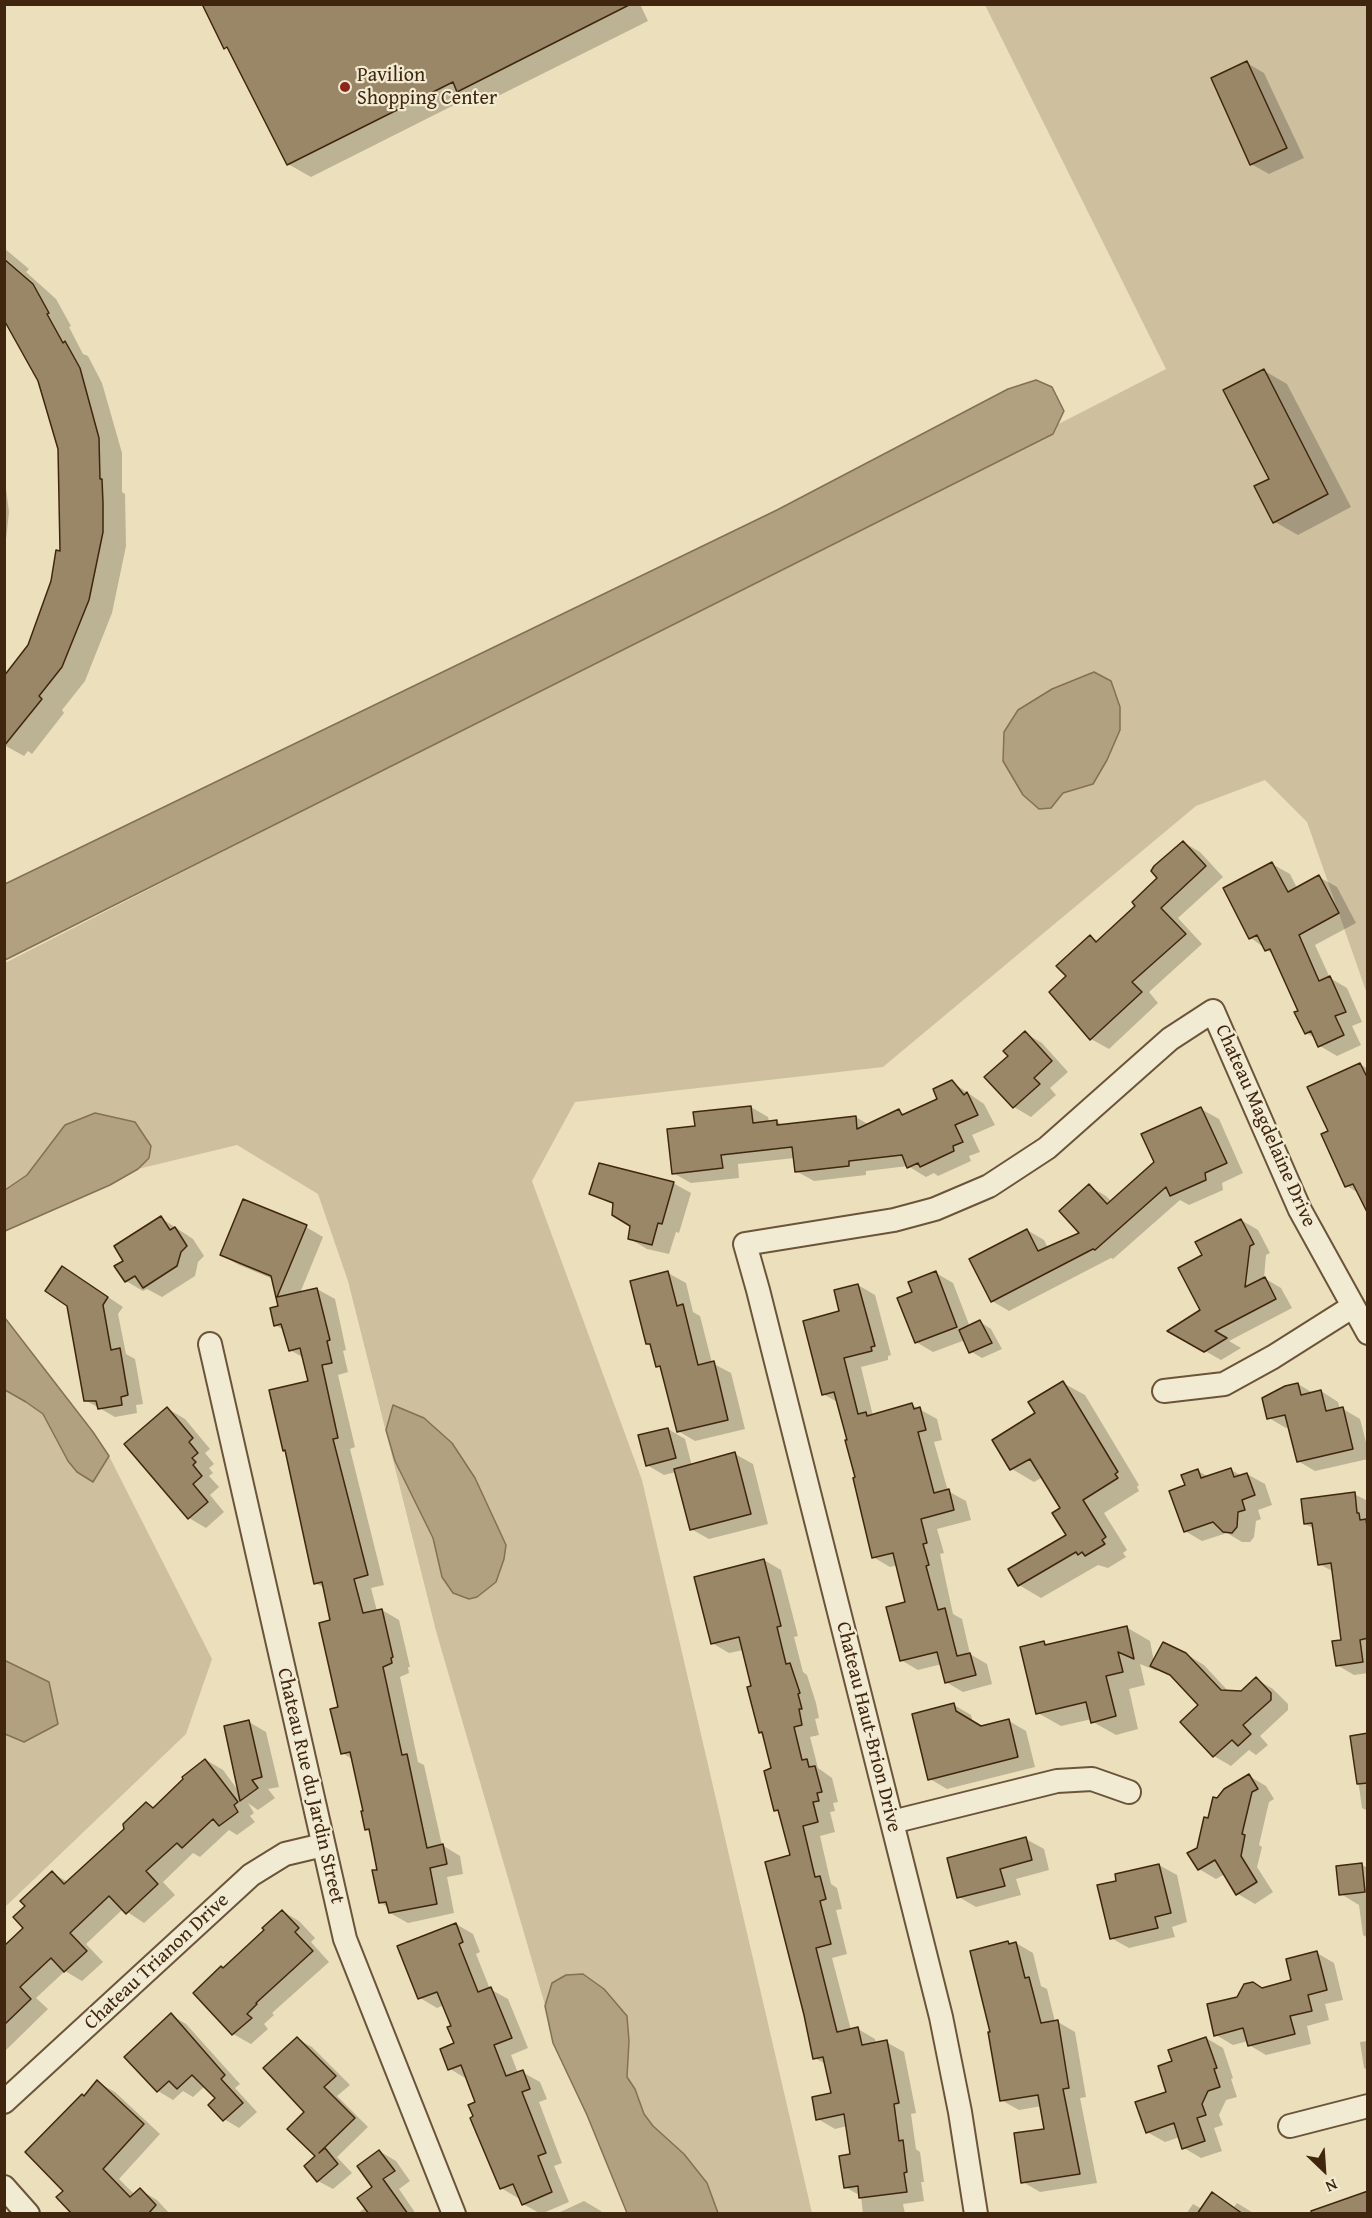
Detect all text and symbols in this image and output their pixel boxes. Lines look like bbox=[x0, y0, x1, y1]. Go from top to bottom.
place label: Pavilion Shopping Center bbox=[357, 64, 497, 111]
marker: Pavilion Shopping Center bbox=[338, 80, 352, 94]
street label: Chateau Magdelaine Drive bbox=[1209, 1021, 1321, 1231]
street label: Chateau Haut-Brion Drive bbox=[830, 1619, 906, 1835]
street label: Chateau Rue du Jardin Street bbox=[271, 1666, 349, 1906]
street label: Chateau Trianon Drive bbox=[80, 1889, 234, 2035]
north arrow bbox=[1294, 2140, 1354, 2200]
text: N bbox=[1322, 2173, 1342, 2199]

